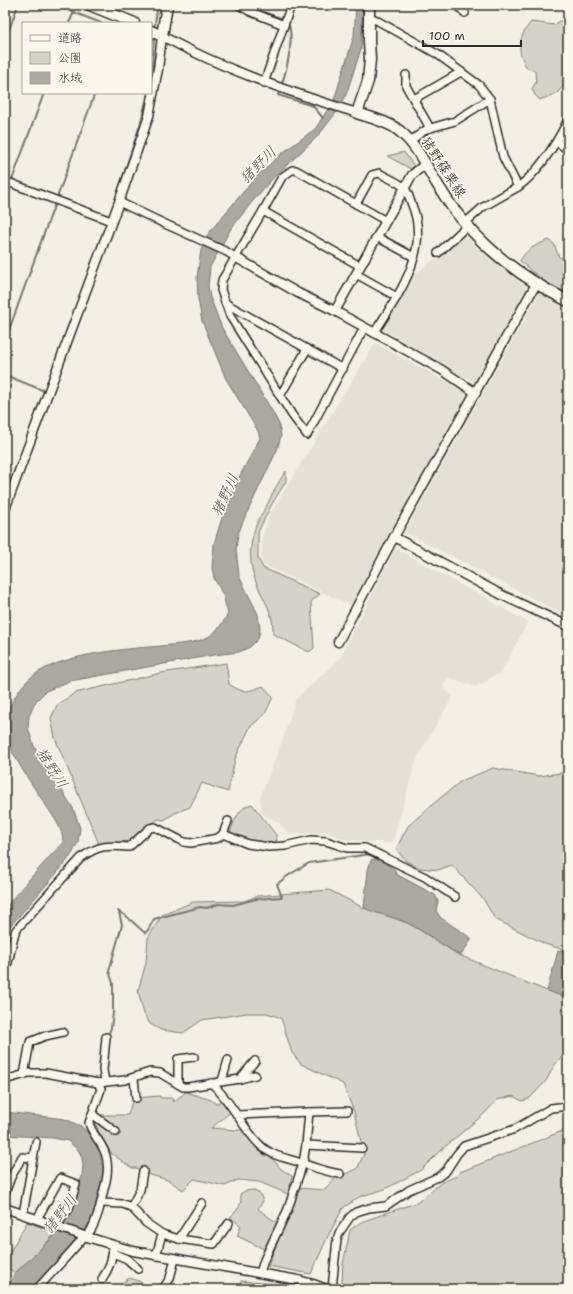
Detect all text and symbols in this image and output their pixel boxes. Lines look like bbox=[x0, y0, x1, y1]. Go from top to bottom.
legend bbox=[22, 22, 152, 94]
scale bar bbox=[423, 22, 521, 48]
text: 100 m bbox=[429, 28, 465, 44]
text: 道路 bbox=[58, 30, 82, 46]
text: 公園 bbox=[58, 50, 82, 66]
text: 水域 bbox=[58, 70, 82, 86]
street label: 猪野篠栗線 bbox=[417, 133, 471, 201]
water label: 猪野川 bbox=[235, 142, 281, 188]
water label: 猪野川 bbox=[206, 470, 244, 520]
water label: 猪野川 bbox=[32, 744, 72, 792]
water label: 猪野川 bbox=[38, 1190, 82, 1238]

